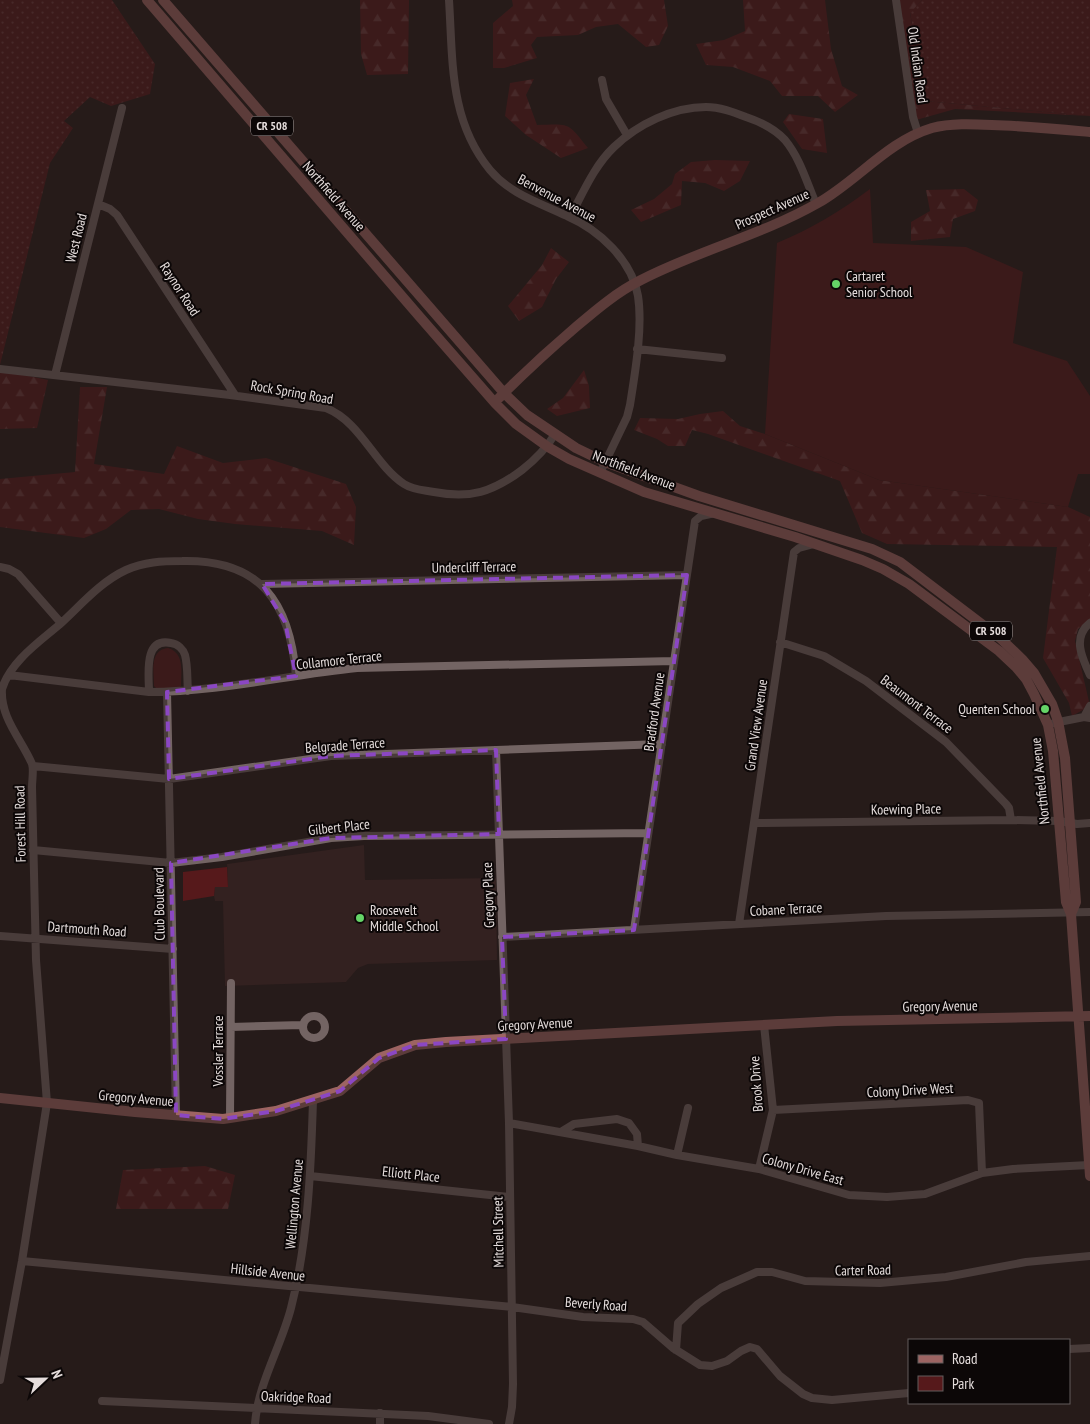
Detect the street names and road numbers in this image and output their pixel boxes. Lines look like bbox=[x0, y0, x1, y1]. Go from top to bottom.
street label: Old Indian Road bbox=[904, 26, 932, 104]
road number: CR 508 bbox=[251, 116, 293, 136]
street label: Northfield Avenue bbox=[299, 157, 369, 235]
street label: Benvenue Avenue bbox=[515, 170, 599, 226]
street label: Prospect Avenue bbox=[732, 185, 812, 233]
street label: West Road bbox=[61, 212, 91, 264]
street label: Raynor Road bbox=[156, 259, 204, 319]
street label: Rock Spring Road bbox=[249, 376, 335, 408]
street label: Northfield Avenue bbox=[590, 446, 678, 494]
street label: Undercliff Terrace bbox=[432, 557, 517, 577]
road number: CR 508 bbox=[970, 622, 1012, 640]
street label: Collamore Terrace bbox=[295, 647, 383, 673]
street label: Bradford Avenue bbox=[640, 671, 668, 753]
street label: Beaumont Terrace bbox=[877, 671, 957, 737]
street label: Grand View Avenue bbox=[741, 678, 771, 772]
street label: Belgrade Terrace bbox=[304, 733, 386, 757]
street label: Northfield Avenue bbox=[1026, 737, 1053, 825]
street label: Forest Hill Road bbox=[10, 785, 30, 863]
street label: Koewing Place bbox=[871, 799, 941, 819]
street label: Gilbert Place bbox=[307, 815, 371, 839]
street label: Gregory Place bbox=[478, 862, 498, 928]
street label: Club Boulevard bbox=[149, 867, 169, 941]
street label: Cobane Terrace bbox=[749, 898, 823, 920]
street label: Dartmouth Road bbox=[47, 917, 127, 941]
street label: Gregory Avenue bbox=[902, 996, 978, 1016]
street label: Gregory Avenue bbox=[497, 1013, 573, 1035]
street label: Vossler Terrace bbox=[209, 1015, 227, 1088]
street label: Brook Drive bbox=[745, 1055, 767, 1113]
street label: Colony Drive West bbox=[866, 1079, 954, 1101]
street label: Gregory Avenue bbox=[98, 1086, 174, 1110]
street label: Colony Drive East bbox=[760, 1149, 846, 1189]
street label: Wellington Avenue bbox=[281, 1158, 307, 1250]
street label: Elliott Place bbox=[381, 1162, 441, 1186]
street label: Mitchell Street bbox=[488, 1196, 508, 1268]
street label: Hillside Avenue bbox=[230, 1259, 306, 1285]
street label: Carter Road bbox=[835, 1261, 891, 1279]
street label: Beverly Road bbox=[564, 1293, 628, 1315]
street label: Oakridge Road bbox=[261, 1387, 331, 1407]

